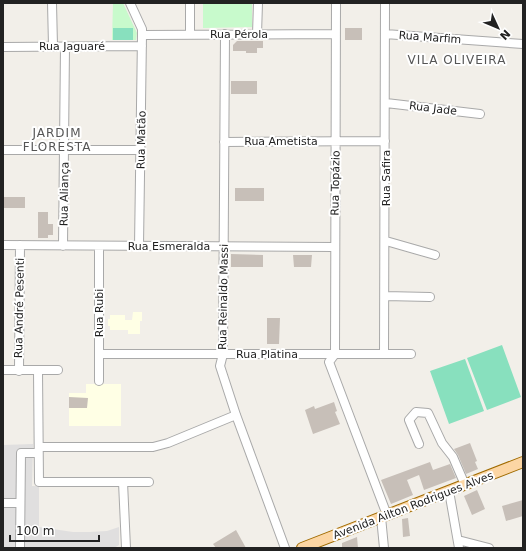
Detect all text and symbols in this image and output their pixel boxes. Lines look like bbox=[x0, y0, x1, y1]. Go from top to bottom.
north arrow bbox=[478, 8, 518, 48]
text: N bbox=[497, 27, 513, 42]
street label: Rua Pérola bbox=[210, 28, 268, 41]
street label: Rua Marfim bbox=[398, 29, 462, 46]
street label: Rua Jaguaré bbox=[39, 40, 105, 53]
district label: VILA OLIVEIRA bbox=[408, 53, 506, 67]
street label: Rua Jade bbox=[408, 99, 458, 118]
street label: Rua Matão bbox=[134, 110, 149, 169]
district label: JARDIM FLORESTA bbox=[23, 126, 91, 154]
street label: Rua Ametista bbox=[244, 135, 318, 148]
street label: Rua Topázio bbox=[328, 150, 343, 216]
street label: Rua Safira bbox=[380, 150, 393, 206]
street label: Rua Aliança bbox=[57, 162, 72, 226]
street label: Rua Esmeralda bbox=[128, 240, 210, 253]
street label: Rua Reinaldo Massi bbox=[216, 244, 231, 350]
street label: Rua André Pesenti bbox=[12, 258, 27, 358]
street label: Rua Rubi bbox=[93, 289, 106, 337]
street label: Rua Platina bbox=[236, 348, 298, 361]
street label: Avenida Ailton Rodrigues Alves bbox=[331, 469, 495, 542]
scale bar bbox=[10, 517, 99, 543]
text: 100 m bbox=[16, 524, 54, 538]

